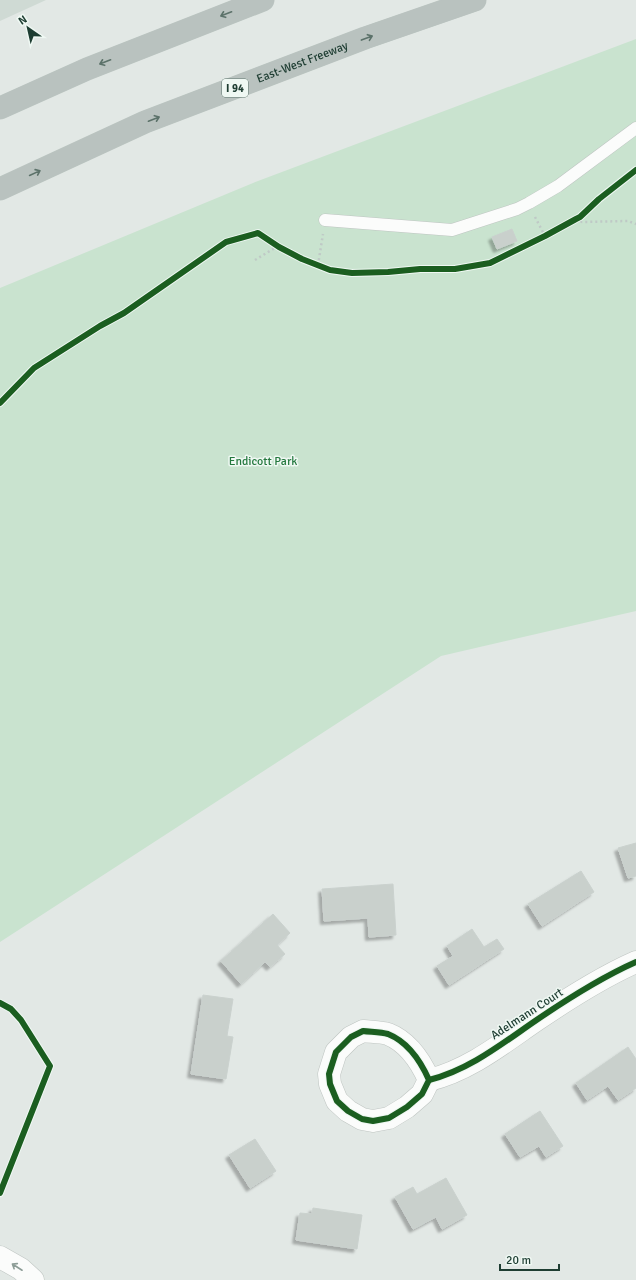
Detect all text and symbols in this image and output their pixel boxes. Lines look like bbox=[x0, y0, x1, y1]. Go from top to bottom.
north arrow bbox=[8, 8, 48, 48]
one-way arrow bbox=[221, 11, 233, 19]
text: N bbox=[16, 13, 29, 28]
one-way arrow bbox=[360, 33, 372, 41]
street label: East-West Freeway bbox=[254, 38, 350, 86]
one-way arrow bbox=[100, 58, 112, 66]
road number: I 94 bbox=[222, 79, 248, 97]
one-way arrow bbox=[147, 114, 159, 122]
one-way arrow bbox=[29, 169, 41, 176]
park label: Endicott Park bbox=[229, 454, 297, 469]
street label: Adelmann Court bbox=[488, 985, 566, 1043]
scale bar bbox=[500, 1246, 559, 1272]
text: 20 m bbox=[506, 1253, 531, 1268]
one-way arrow bbox=[11, 1263, 23, 1271]

